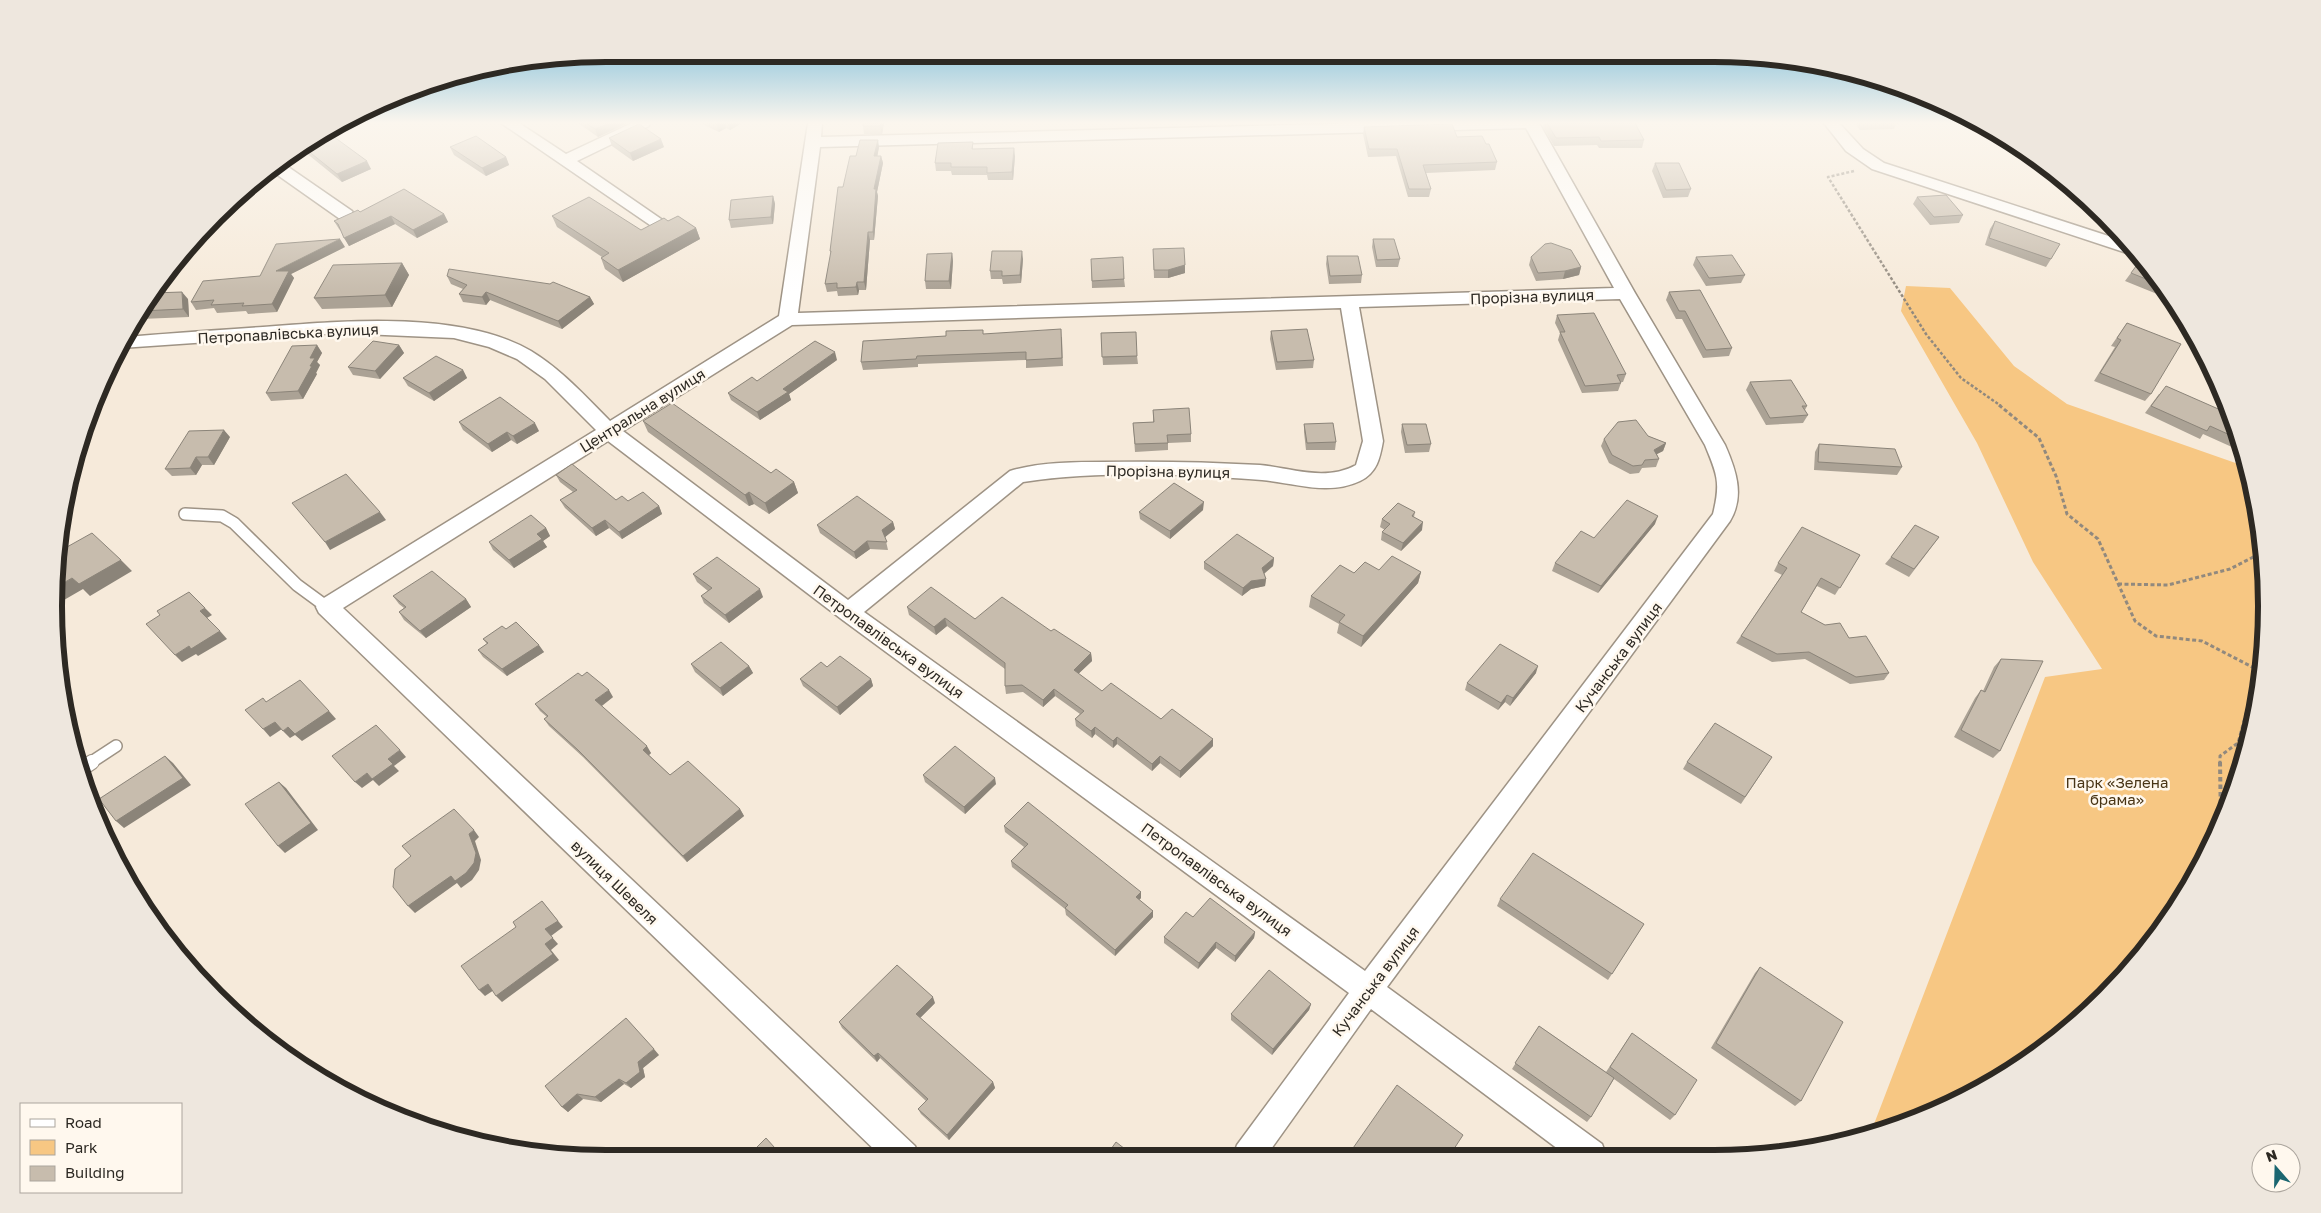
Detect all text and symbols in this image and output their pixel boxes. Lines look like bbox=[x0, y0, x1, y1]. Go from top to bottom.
street label: Прорізна вулиця bbox=[1470, 285, 1594, 307]
street label: Петропавлівська вулиця bbox=[197, 319, 379, 347]
street label: Центральна вулиця bbox=[576, 364, 708, 456]
street label: Прорізна вулиця bbox=[1106, 461, 1230, 481]
street label: Петропавлівська вулиця bbox=[810, 580, 968, 702]
street label: Кучанська вулиця bbox=[1571, 598, 1665, 716]
park label: Парк «Зелена брама» bbox=[2066, 773, 2168, 808]
street label: Петропавлівська вулиця bbox=[1138, 818, 1296, 940]
street label: вулиця Шевеля bbox=[568, 836, 662, 928]
street label: Кучанська вулиця bbox=[1328, 922, 1422, 1040]
legend bbox=[20, 1103, 182, 1193]
text: Road bbox=[65, 1113, 102, 1131]
text: Park bbox=[65, 1138, 98, 1156]
north arrow bbox=[2251, 1143, 2301, 1193]
text: N bbox=[2263, 1146, 2279, 1165]
text: Building bbox=[65, 1163, 125, 1181]

